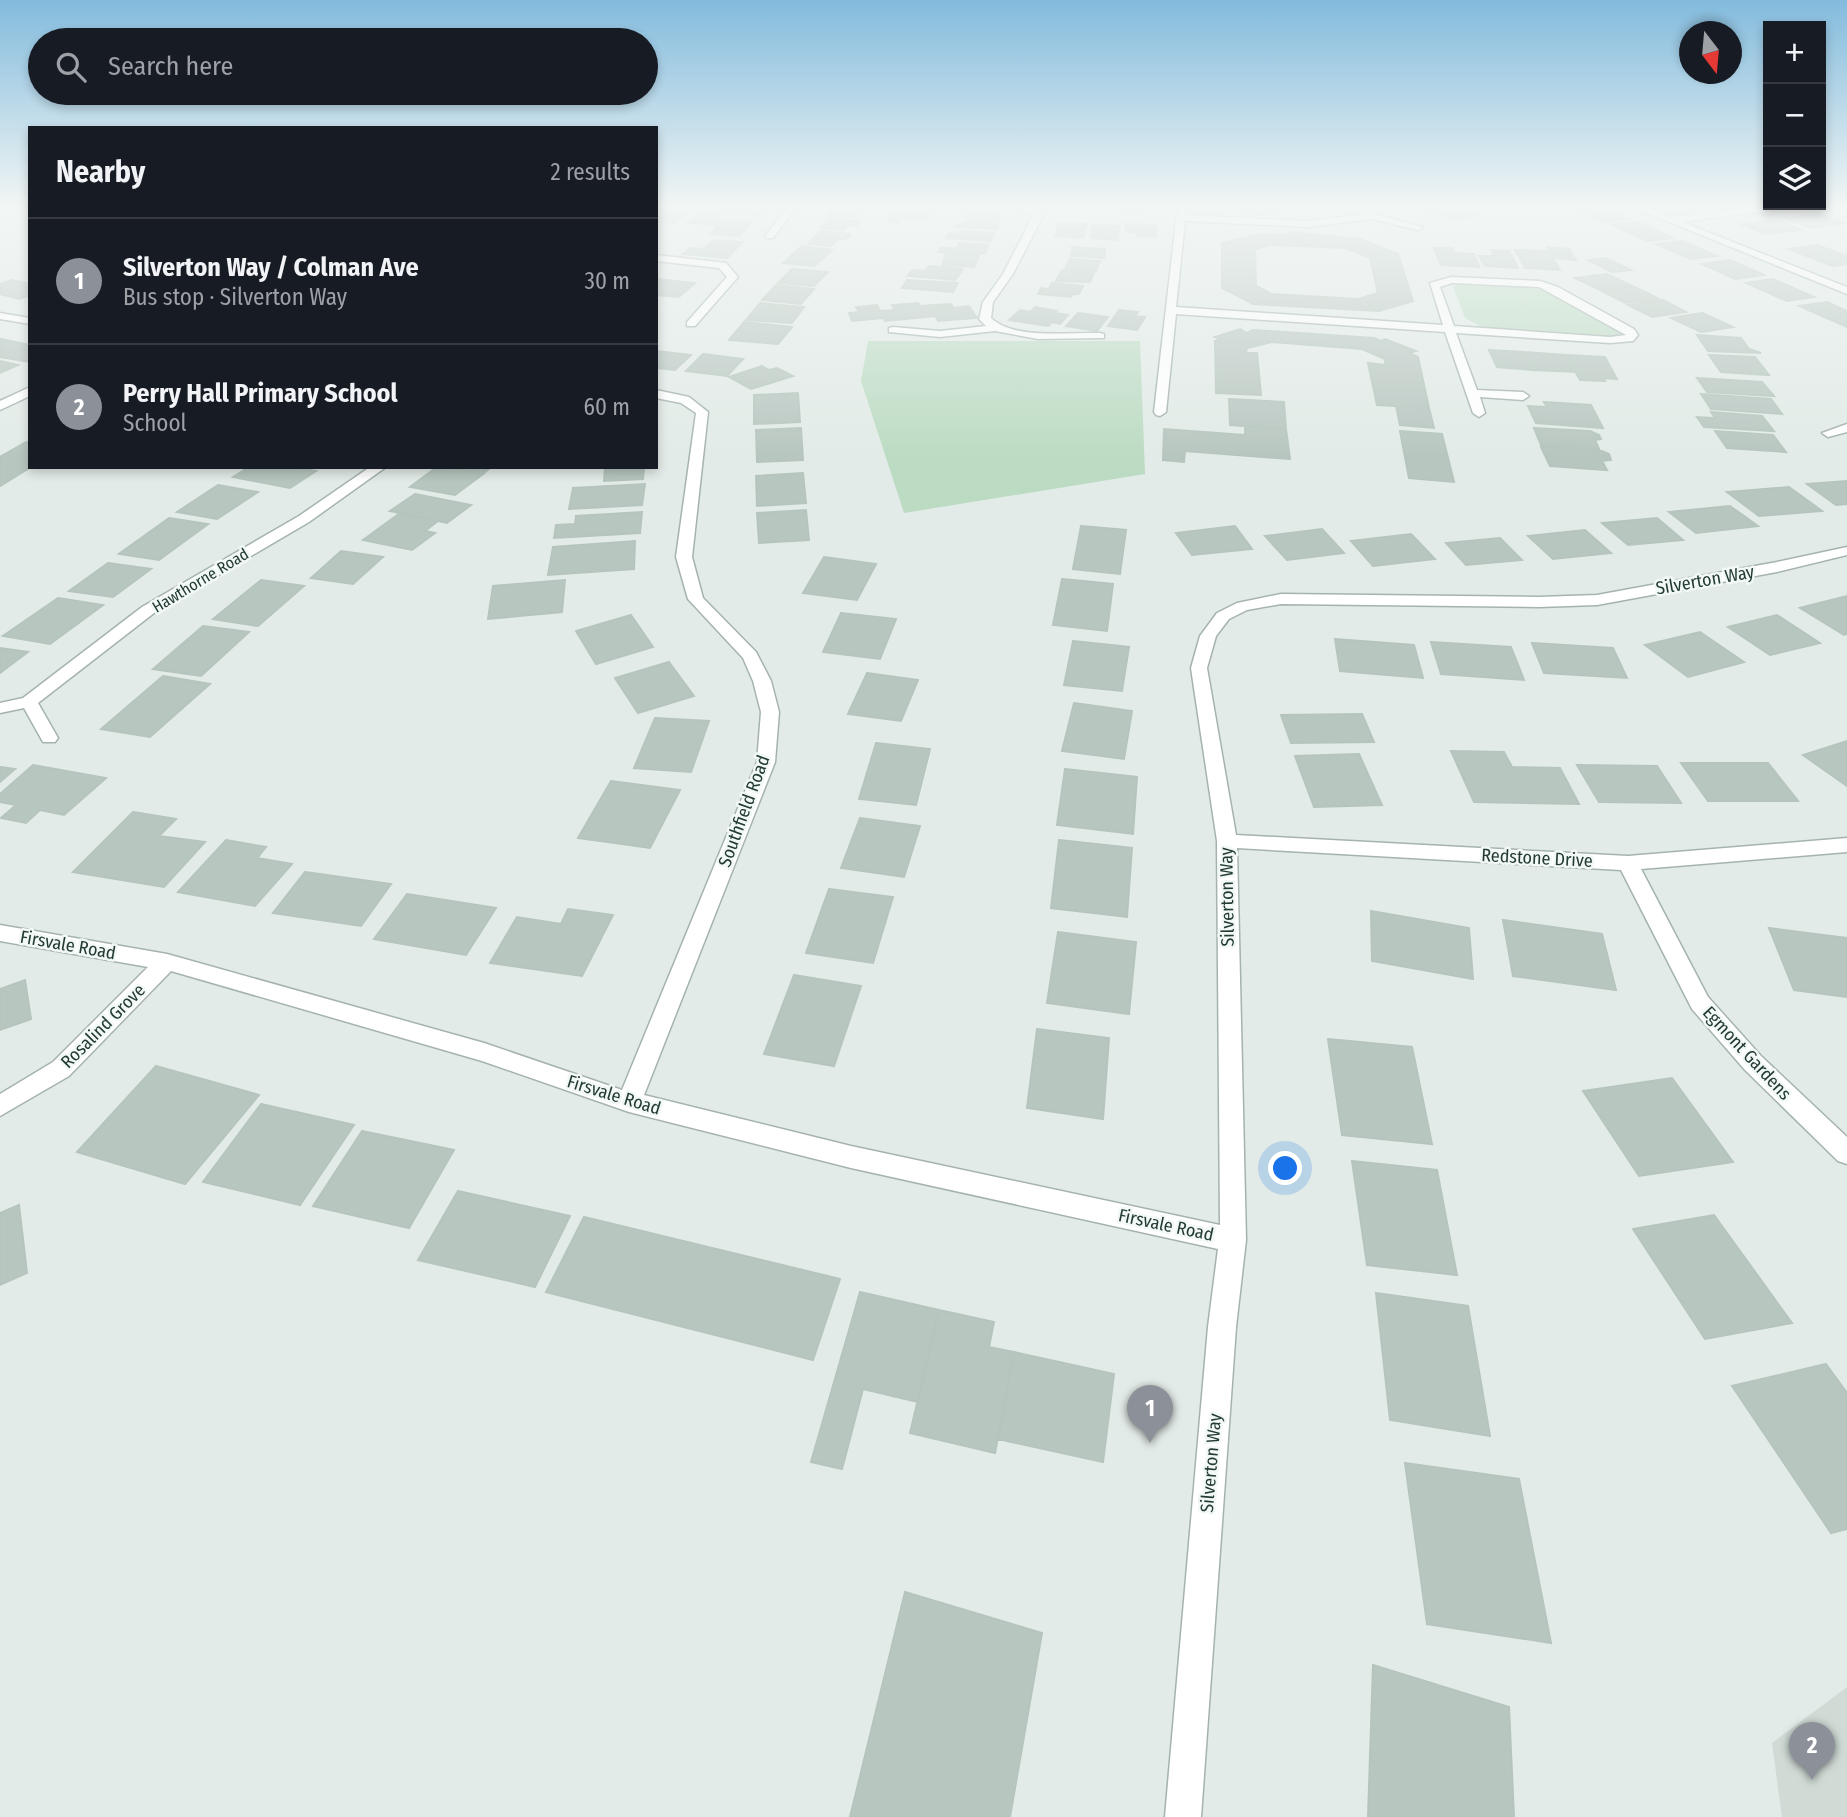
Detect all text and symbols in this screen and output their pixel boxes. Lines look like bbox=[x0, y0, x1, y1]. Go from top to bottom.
north arrow bbox=[1679, 21, 1742, 84]
map controls bbox=[1763, 21, 1826, 210]
button: + bbox=[1763, 21, 1826, 84]
search box bbox=[28, 28, 658, 105]
icon: search bbox=[52, 48, 90, 86]
text: Search here bbox=[108, 51, 233, 82]
button: − bbox=[1763, 84, 1826, 147]
button: layers bbox=[1763, 147, 1826, 210]
text: Nearby bbox=[56, 154, 145, 190]
text: 2 results bbox=[550, 158, 630, 186]
text: Silverton Way / Colman Ave bbox=[123, 252, 419, 283]
text: 1 bbox=[74, 267, 84, 295]
text: 30 m bbox=[585, 267, 630, 295]
text: Bus stop · Silverton Way bbox=[123, 283, 347, 311]
text: Perry Hall Primary School bbox=[123, 378, 398, 409]
text: 2 bbox=[74, 393, 84, 421]
text: 60 m bbox=[584, 393, 630, 421]
text: School bbox=[123, 409, 187, 437]
street label: Hawthorne Road bbox=[149, 544, 252, 617]
street label: Silverton Way bbox=[1654, 561, 1756, 599]
street label: Southfield Road bbox=[714, 752, 774, 870]
street label: Redstone Drive bbox=[1481, 844, 1593, 872]
street label: Silverton Way bbox=[1215, 847, 1239, 947]
street label: Firsvale Road bbox=[18, 926, 118, 964]
street label: Rosalind Grove bbox=[56, 979, 150, 1073]
street label: Egmont Gardens bbox=[1698, 1002, 1796, 1105]
street label: Firsvale Road bbox=[564, 1070, 664, 1120]
your location bbox=[1268, 1151, 1302, 1185]
street label: Firsvale Road bbox=[1116, 1204, 1216, 1246]
pin: 1 bbox=[1127, 1385, 1173, 1443]
street label: Silverton Way bbox=[1196, 1412, 1226, 1514]
pin: 2 bbox=[1789, 1722, 1835, 1780]

